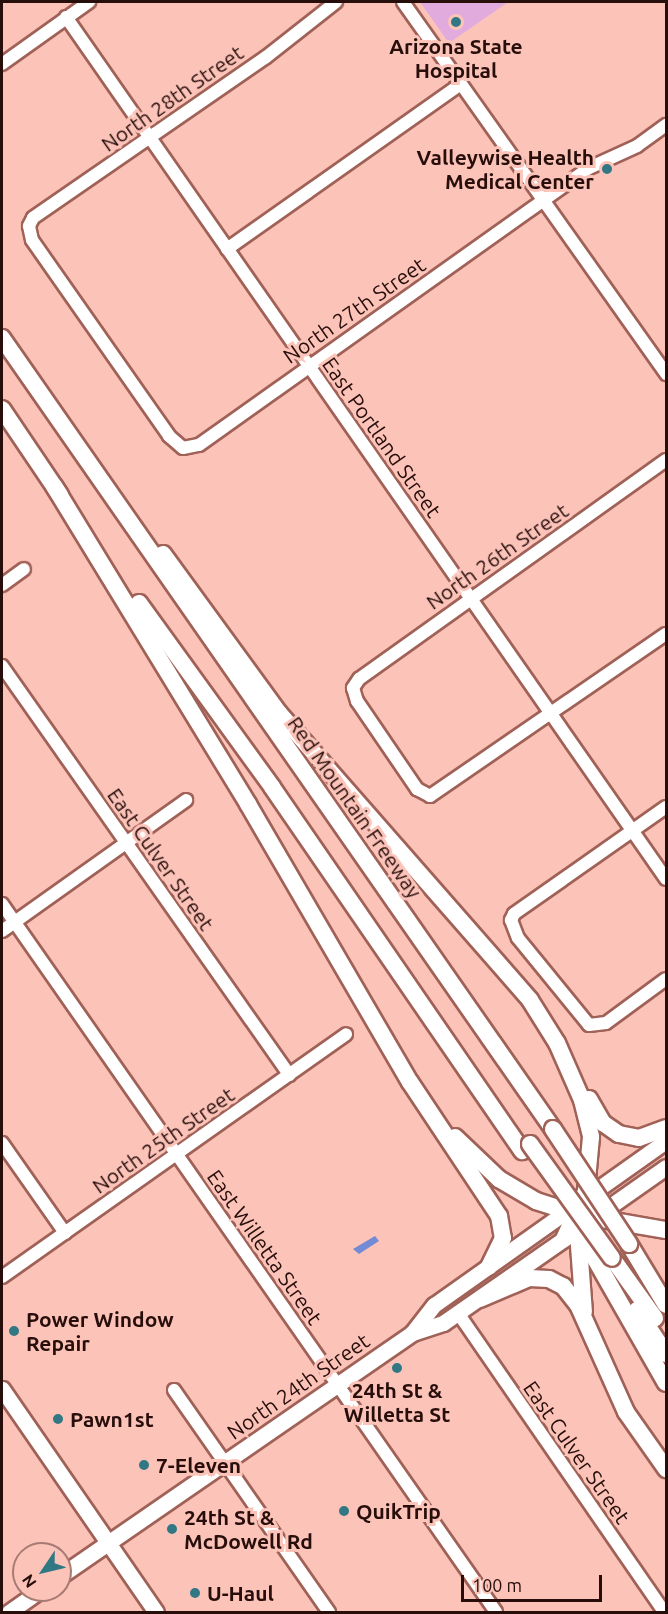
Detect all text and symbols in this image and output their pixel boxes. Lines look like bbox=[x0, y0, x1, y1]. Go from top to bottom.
marker: Arizona State Hospital bbox=[447, 13, 465, 31]
place label: Arizona State Hospital bbox=[389, 33, 523, 83]
street label: North 28th Street bbox=[96, 40, 248, 156]
place label: Valleywise Health Medical Center bbox=[417, 144, 594, 194]
marker: Valleywise Health Medical Center bbox=[598, 160, 616, 178]
street label: North 27th Street bbox=[278, 252, 430, 368]
street label: East Portland Street bbox=[317, 352, 447, 522]
street label: North 26th Street bbox=[421, 498, 573, 614]
street label: Red Mountain Freeway bbox=[283, 711, 427, 903]
street label: East Culver Street bbox=[102, 783, 220, 935]
street label: North 25th Street bbox=[87, 1082, 239, 1198]
street label: East Willetta Street bbox=[202, 1165, 328, 1329]
place label: Power Window Repair bbox=[26, 1306, 174, 1356]
marker: Power Window Repair bbox=[7, 1324, 21, 1338]
street label: North 24th Street bbox=[222, 1328, 374, 1444]
marker: 24th St & Willetta St bbox=[390, 1361, 404, 1375]
street label: East Culver Street bbox=[518, 1376, 636, 1528]
place label: 24th St & Willetta St bbox=[344, 1377, 450, 1427]
place label: Pawn1st bbox=[70, 1406, 154, 1432]
marker: Pawn1st bbox=[51, 1412, 65, 1426]
place label: 7-Eleven bbox=[156, 1452, 241, 1478]
marker: 7-Eleven bbox=[137, 1458, 151, 1472]
place label: QuikTrip bbox=[356, 1498, 441, 1524]
place label: 24th St & McDowell Rd bbox=[184, 1504, 313, 1554]
marker: QuikTrip bbox=[337, 1504, 351, 1518]
marker: 24th St & McDowell Rd bbox=[165, 1522, 179, 1536]
north arrow bbox=[12, 1542, 72, 1602]
scale bar bbox=[464, 1563, 605, 1601]
text: N bbox=[18, 1571, 40, 1591]
text: 100 m bbox=[472, 1575, 522, 1595]
place label: U-Haul bbox=[207, 1580, 274, 1606]
marker: U-Haul bbox=[188, 1586, 202, 1600]

